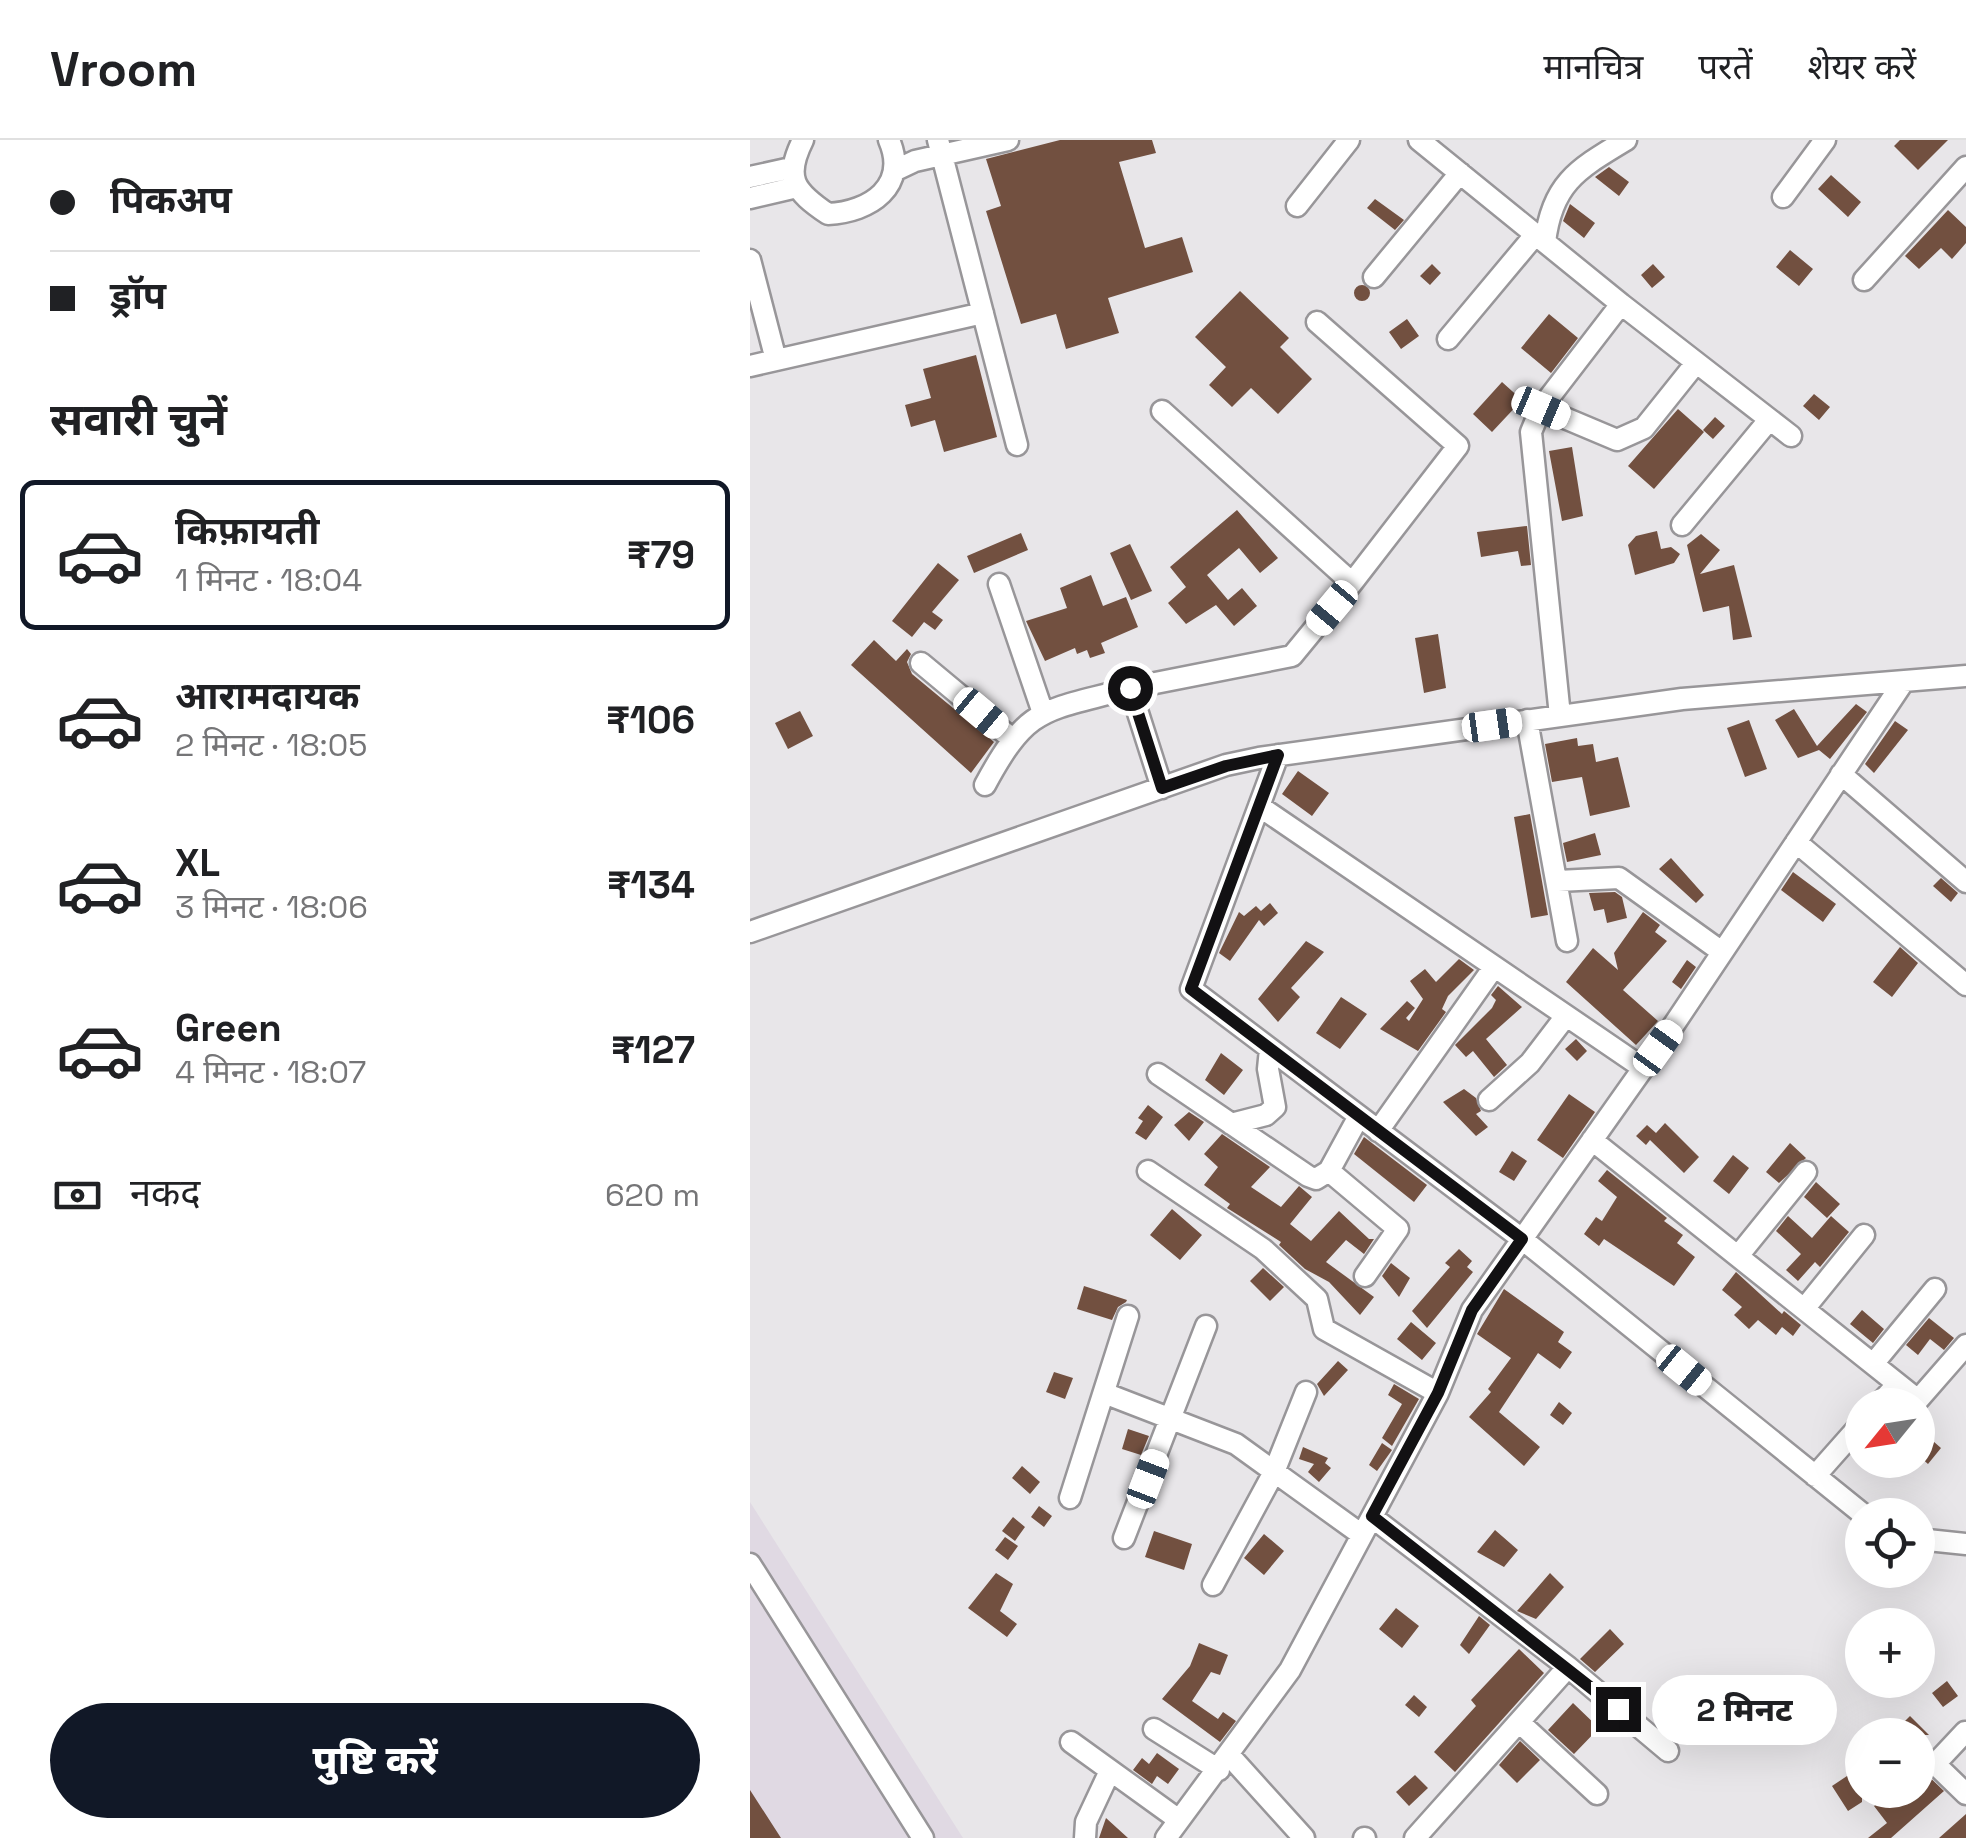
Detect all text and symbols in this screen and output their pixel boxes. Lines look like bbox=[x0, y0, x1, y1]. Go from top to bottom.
text: Vroom bbox=[50, 39, 197, 100]
text: मानचित्र bbox=[1543, 45, 1643, 89]
text: परतें bbox=[1698, 45, 1752, 89]
text: शेयर करें bbox=[1807, 45, 1916, 89]
text: पिकअप bbox=[110, 176, 232, 224]
text: ड्रॉप bbox=[110, 272, 166, 320]
car bbox=[1508, 382, 1574, 434]
text: सवारी चुनें bbox=[50, 391, 227, 448]
text: किफ़ायती bbox=[175, 507, 319, 555]
icon: car bbox=[55, 510, 145, 600]
text: ₹79 bbox=[627, 531, 695, 579]
text: 1 मिनट · 18:04 bbox=[175, 560, 362, 600]
car bbox=[1301, 575, 1363, 641]
route start bbox=[1108, 666, 1153, 711]
text: आरामदायक bbox=[175, 672, 359, 720]
icon: car bbox=[55, 675, 145, 765]
car bbox=[948, 682, 1014, 744]
text: ₹106 bbox=[606, 696, 695, 744]
car bbox=[1460, 706, 1524, 744]
text: 2 मिनट · 18:05 bbox=[175, 725, 367, 765]
text: XL bbox=[175, 839, 220, 887]
icon: car bbox=[55, 840, 145, 930]
text: ₹134 bbox=[607, 861, 695, 909]
text: 3 मिनट · 18:06 bbox=[175, 887, 368, 927]
text: Green bbox=[175, 1004, 282, 1052]
icon: car bbox=[55, 1005, 145, 1095]
car bbox=[1628, 1015, 1688, 1081]
text: ₹127 bbox=[611, 1026, 695, 1074]
text: 4 मिनट · 18:07 bbox=[175, 1052, 366, 1092]
icon: cash bbox=[50, 1168, 105, 1223]
text: नकद bbox=[130, 1169, 200, 1217]
text: 620 m bbox=[605, 1175, 700, 1215]
car bbox=[1651, 1339, 1717, 1401]
north arrow bbox=[1845, 1388, 1935, 1478]
map controls bbox=[1845, 1388, 1935, 1808]
car bbox=[1123, 1446, 1173, 1512]
button: locate bbox=[1845, 1498, 1935, 1588]
button: + bbox=[1845, 1608, 1935, 1698]
callout: 2 मिनट bbox=[1653, 1674, 1838, 1744]
route end bbox=[1596, 1687, 1641, 1732]
text: 2 मिनट bbox=[1696, 1690, 1793, 1730]
button: पुष्टि करें bbox=[50, 1703, 700, 1818]
button: − bbox=[1845, 1718, 1935, 1808]

